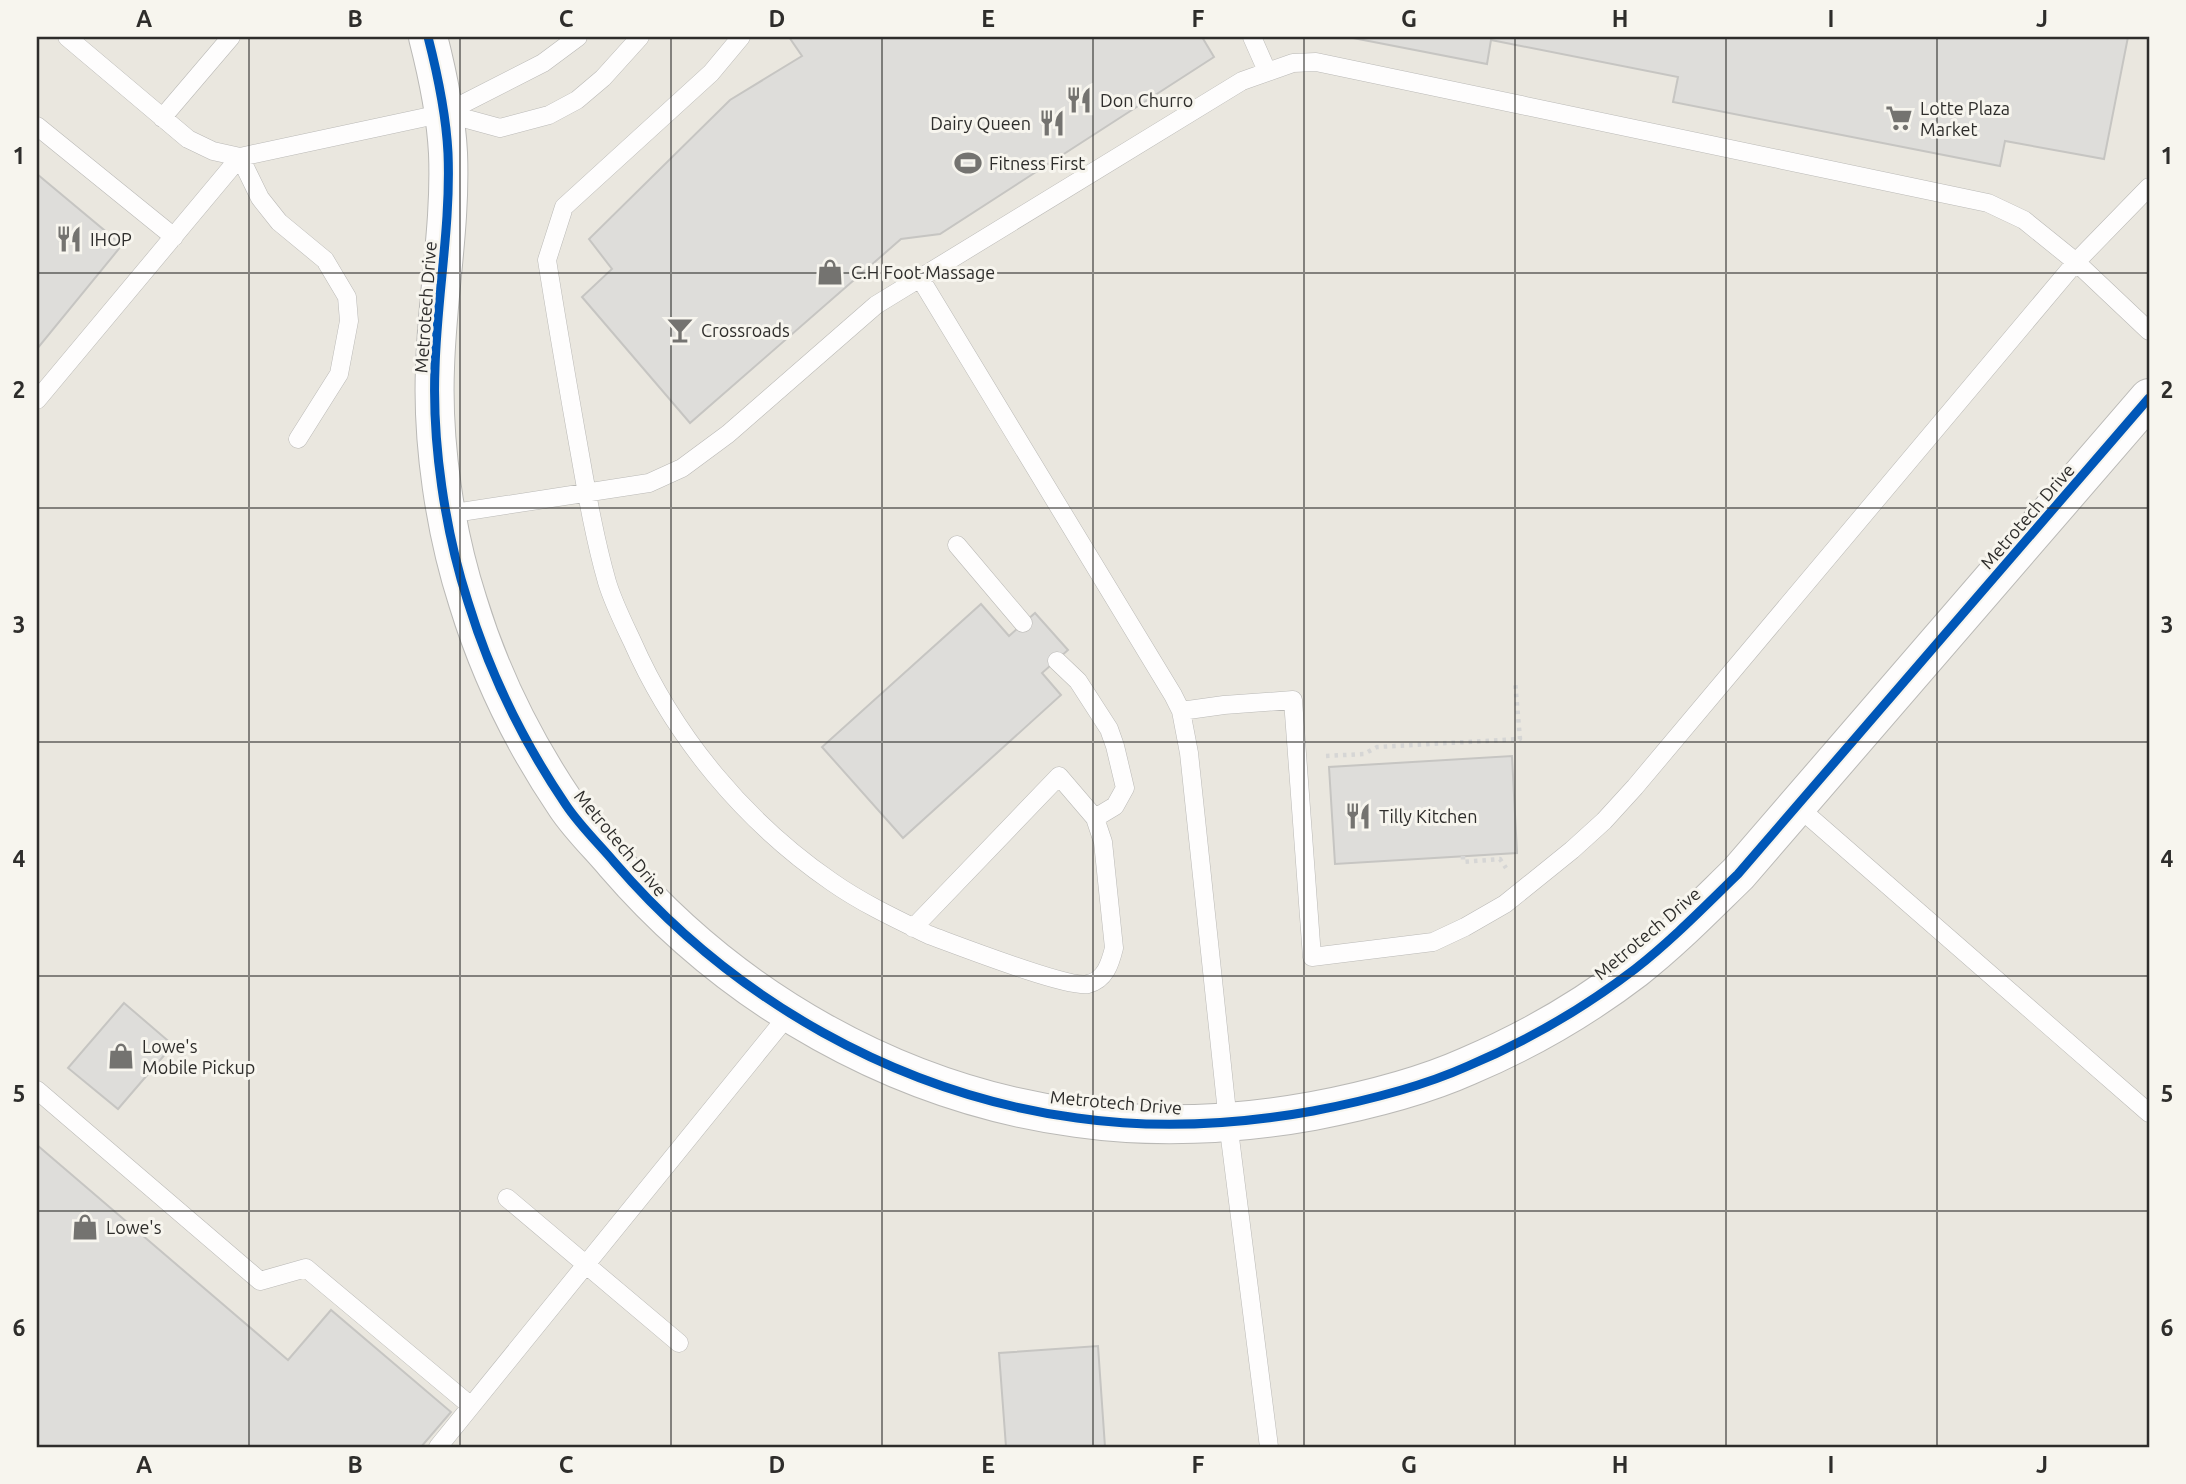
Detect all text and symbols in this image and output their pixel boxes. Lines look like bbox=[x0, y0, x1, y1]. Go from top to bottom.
text: A bbox=[136, 6, 152, 31]
text: B bbox=[347, 6, 363, 31]
text: C bbox=[559, 6, 574, 31]
text: D bbox=[769, 6, 785, 31]
text: E bbox=[981, 6, 995, 31]
text: F bbox=[1192, 6, 1205, 31]
text: G bbox=[1401, 6, 1417, 31]
text: H bbox=[1612, 6, 1628, 31]
text: I bbox=[1828, 6, 1834, 31]
text: J bbox=[2036, 6, 2048, 31]
restaurant icon: Don Churro bbox=[1064, 85, 1094, 115]
place label: Don Churro bbox=[1100, 90, 1193, 110]
place label: Lotte Plaza Market bbox=[1920, 98, 2010, 139]
supermarket icon: Lotte Plaza Market bbox=[1884, 103, 1914, 133]
restaurant icon: Dairy Queen bbox=[1037, 108, 1067, 138]
place label: Dairy Queen bbox=[930, 113, 1031, 134]
text: 1 bbox=[13, 143, 25, 168]
text: 1 bbox=[2161, 143, 2173, 168]
sports icon: Fitness First bbox=[953, 148, 983, 178]
place label: Fitness First bbox=[989, 153, 1085, 173]
restaurant icon: IHOP bbox=[54, 224, 84, 254]
place label: IHOP bbox=[90, 229, 132, 249]
street label: Metrotech Drive bbox=[410, 240, 440, 374]
shop icon: C.H Foot Massage bbox=[815, 257, 845, 287]
place label: C.H Foot Massage bbox=[851, 262, 995, 282]
bar icon: Crossroads bbox=[665, 315, 695, 345]
place label: Crossroads bbox=[701, 320, 790, 340]
text: 2 bbox=[13, 377, 25, 402]
text: 2 bbox=[2161, 377, 2173, 402]
street label: Metrotech Drive bbox=[1976, 460, 2078, 572]
text: 3 bbox=[13, 612, 25, 637]
text: 3 bbox=[2161, 612, 2173, 637]
street label: Metrotech Drive bbox=[571, 786, 671, 900]
restaurant icon: Tilly Kitchen bbox=[1343, 801, 1373, 831]
place label: Tilly Kitchen bbox=[1379, 806, 1478, 826]
text: 4 bbox=[13, 846, 26, 871]
text: 4 bbox=[2161, 846, 2174, 871]
street label: Metrotech Drive bbox=[1590, 883, 1704, 983]
place label: Lowe's Mobile Pickup bbox=[142, 1036, 255, 1077]
shop icon: Lowe's Mobile Pickup bbox=[106, 1041, 136, 1071]
text: 5 bbox=[13, 1081, 25, 1106]
text: 5 bbox=[2161, 1081, 2173, 1106]
street label: Metrotech Drive bbox=[1049, 1086, 1183, 1118]
shop icon: Lowe's bbox=[70, 1212, 100, 1242]
place label: Lowe's bbox=[106, 1217, 162, 1237]
text: 6 bbox=[13, 1315, 26, 1340]
text: 6 bbox=[2161, 1315, 2174, 1340]
text: A bbox=[136, 1452, 152, 1477]
text: B bbox=[347, 1452, 363, 1477]
text: C bbox=[559, 1452, 574, 1477]
text: D bbox=[769, 1452, 785, 1477]
text: E bbox=[981, 1452, 995, 1477]
text: F bbox=[1192, 1452, 1205, 1477]
text: G bbox=[1401, 1452, 1417, 1477]
text: H bbox=[1612, 1452, 1628, 1477]
text: I bbox=[1828, 1452, 1834, 1477]
text: J bbox=[2036, 1452, 2048, 1477]

